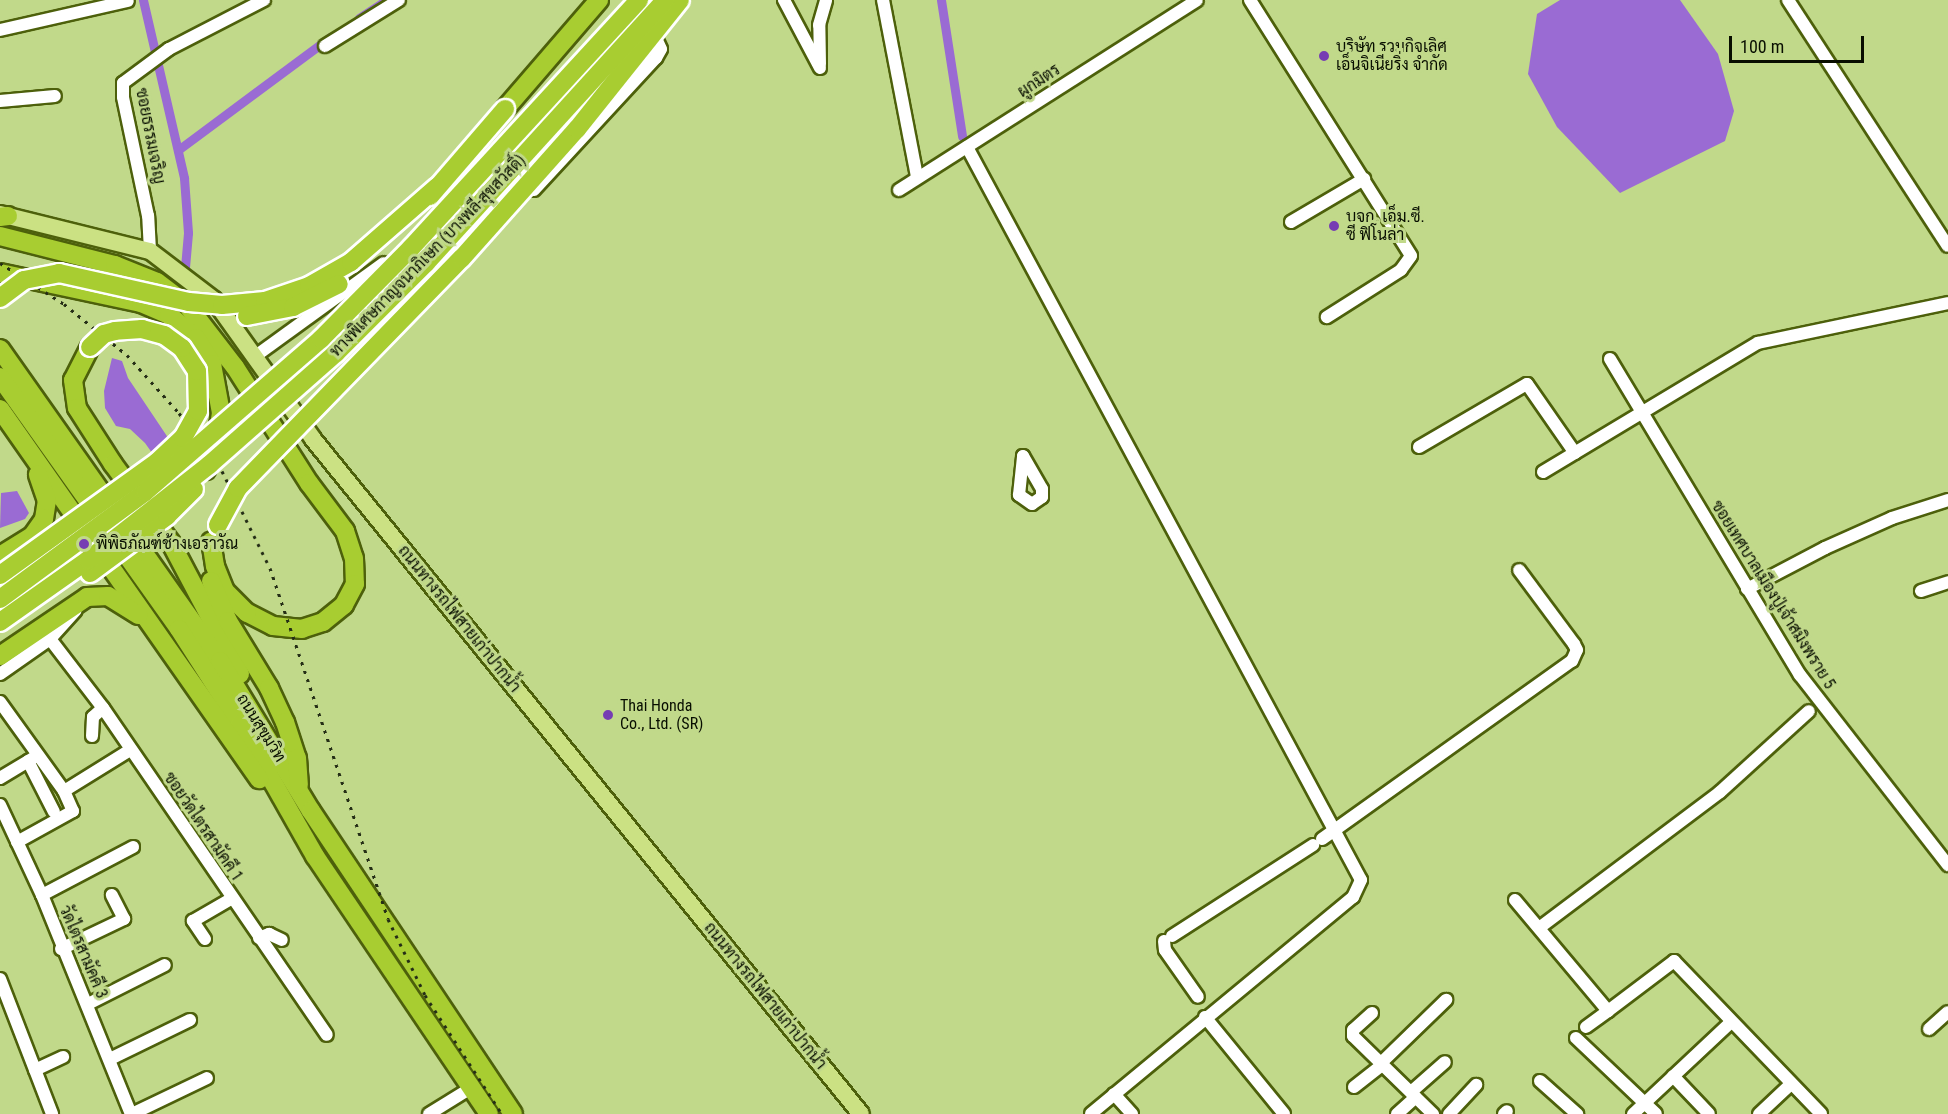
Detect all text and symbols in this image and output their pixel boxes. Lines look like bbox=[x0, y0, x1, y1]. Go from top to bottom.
scale bar bbox=[1732, 24, 1867, 62]
text: 100 m bbox=[1740, 36, 1784, 57]
place label: บริษัท รวมกิจเลิศ เอ็นจิเนียริ่ง จำกัด bbox=[1336, 37, 1448, 75]
marker: บริษัท รวมกิจเลิศ เอ็นจิเนียริ่ง จำกัด bbox=[1317, 49, 1331, 63]
street label: ผูกมิตร bbox=[1014, 60, 1064, 102]
street label: ซอยธรรมเจริญ bbox=[131, 86, 169, 186]
street label: ทางพิเศษกาญจนาภิเษก (บางพลี-สุขสวัสดิ์) bbox=[326, 151, 530, 361]
place label: บจก. เอ็ม.ซี. ซี ฟิโนล่า bbox=[1346, 207, 1425, 245]
marker: บจก. เอ็ม.ซี. ซี ฟิโนล่า bbox=[1327, 219, 1341, 233]
street label: ซอยเทศบาลเมืองปู่เจ้าสมิงพราย 5 bbox=[1707, 497, 1839, 693]
place label: พิพิธภัณฑ์ช้างเอราวัณ bbox=[96, 534, 238, 554]
marker: พิพิธภัณฑ์ช้างเอราวัณ bbox=[77, 537, 91, 551]
street label: ถนนทางรถไฟสายเก่าปากน้ำ bbox=[394, 542, 524, 696]
street label: ถนนสุขุมวิท bbox=[232, 690, 290, 766]
place label: Thai Honda Co., Ltd. (SR) bbox=[620, 696, 703, 734]
marker: Thai Honda Co., Ltd. (SR) bbox=[601, 708, 615, 722]
street label: ซอยวัดไตรสามัคคี 1 bbox=[159, 769, 247, 885]
street label: วัดไตรสามัคคี 3 bbox=[55, 903, 111, 1001]
street label: ถนนทางรถไฟสายเก่าปากน้ำ bbox=[700, 919, 830, 1073]

